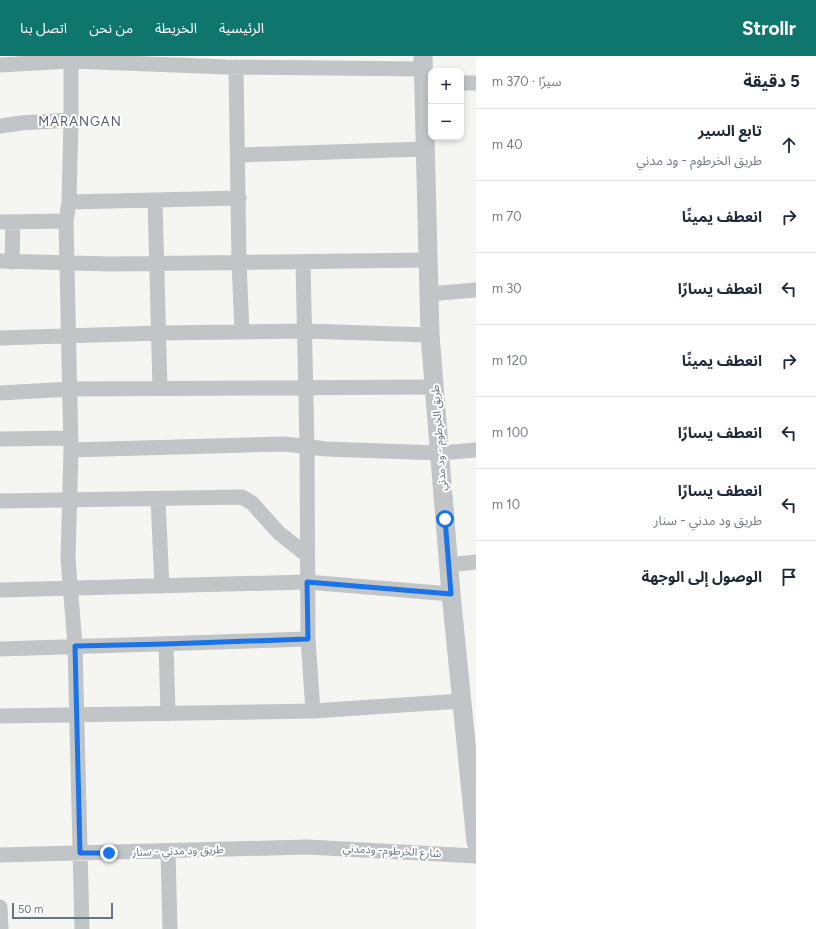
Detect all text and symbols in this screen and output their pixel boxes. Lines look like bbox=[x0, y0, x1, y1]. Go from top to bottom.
text: Strollr bbox=[742, 17, 796, 40]
text: اتصل بنا bbox=[20, 20, 67, 37]
text: من نحن bbox=[89, 20, 133, 37]
text: الخريطة bbox=[155, 20, 197, 37]
text: الرئيسية bbox=[219, 20, 264, 37]
map controls bbox=[428, 68, 464, 140]
button: + bbox=[428, 68, 464, 104]
text: 5 دقيقة bbox=[743, 71, 800, 91]
text: سيرًا · 370 m bbox=[492, 74, 561, 89]
button: − bbox=[428, 104, 464, 140]
district label: MARANGAN bbox=[38, 114, 122, 129]
text: تابع السير bbox=[698, 122, 762, 140]
icon: ahead bbox=[778, 134, 800, 156]
text: 40 m bbox=[492, 137, 523, 152]
text: طريق الخرطوم - ود مدني bbox=[636, 153, 762, 168]
icon: right bbox=[778, 206, 800, 228]
text: انعطف يمينًا bbox=[682, 208, 762, 226]
text: 70 m bbox=[492, 209, 522, 224]
icon: left bbox=[778, 278, 800, 300]
text: انعطف يسارًا bbox=[678, 280, 762, 298]
text: 30 m bbox=[492, 281, 522, 296]
icon: right bbox=[778, 350, 800, 372]
text: انعطف يمينًا bbox=[682, 352, 762, 370]
text: 120 m bbox=[492, 353, 527, 368]
street label: طريق الخرطوم - ود مدني bbox=[429, 384, 452, 492]
icon: left bbox=[778, 422, 800, 444]
text: انعطف يسارًا bbox=[678, 424, 762, 442]
text: 100 m bbox=[492, 425, 528, 440]
text: انعطف يسارًا bbox=[678, 482, 762, 500]
icon: left bbox=[778, 494, 800, 516]
text: 10 m bbox=[492, 497, 520, 512]
route start bbox=[436, 510, 454, 528]
text: طريق ود مدني - سنار bbox=[654, 513, 762, 528]
icon: arrive bbox=[778, 566, 800, 588]
text: الوصول إلى الوجهة bbox=[642, 568, 762, 586]
street label: شارع الخرطوم- ودمدني bbox=[342, 842, 442, 863]
street label: طريق ود مدني - سنار bbox=[131, 843, 224, 862]
route end bbox=[100, 844, 118, 862]
scale bar bbox=[12, 901, 113, 920]
text: 50 m bbox=[18, 903, 43, 916]

